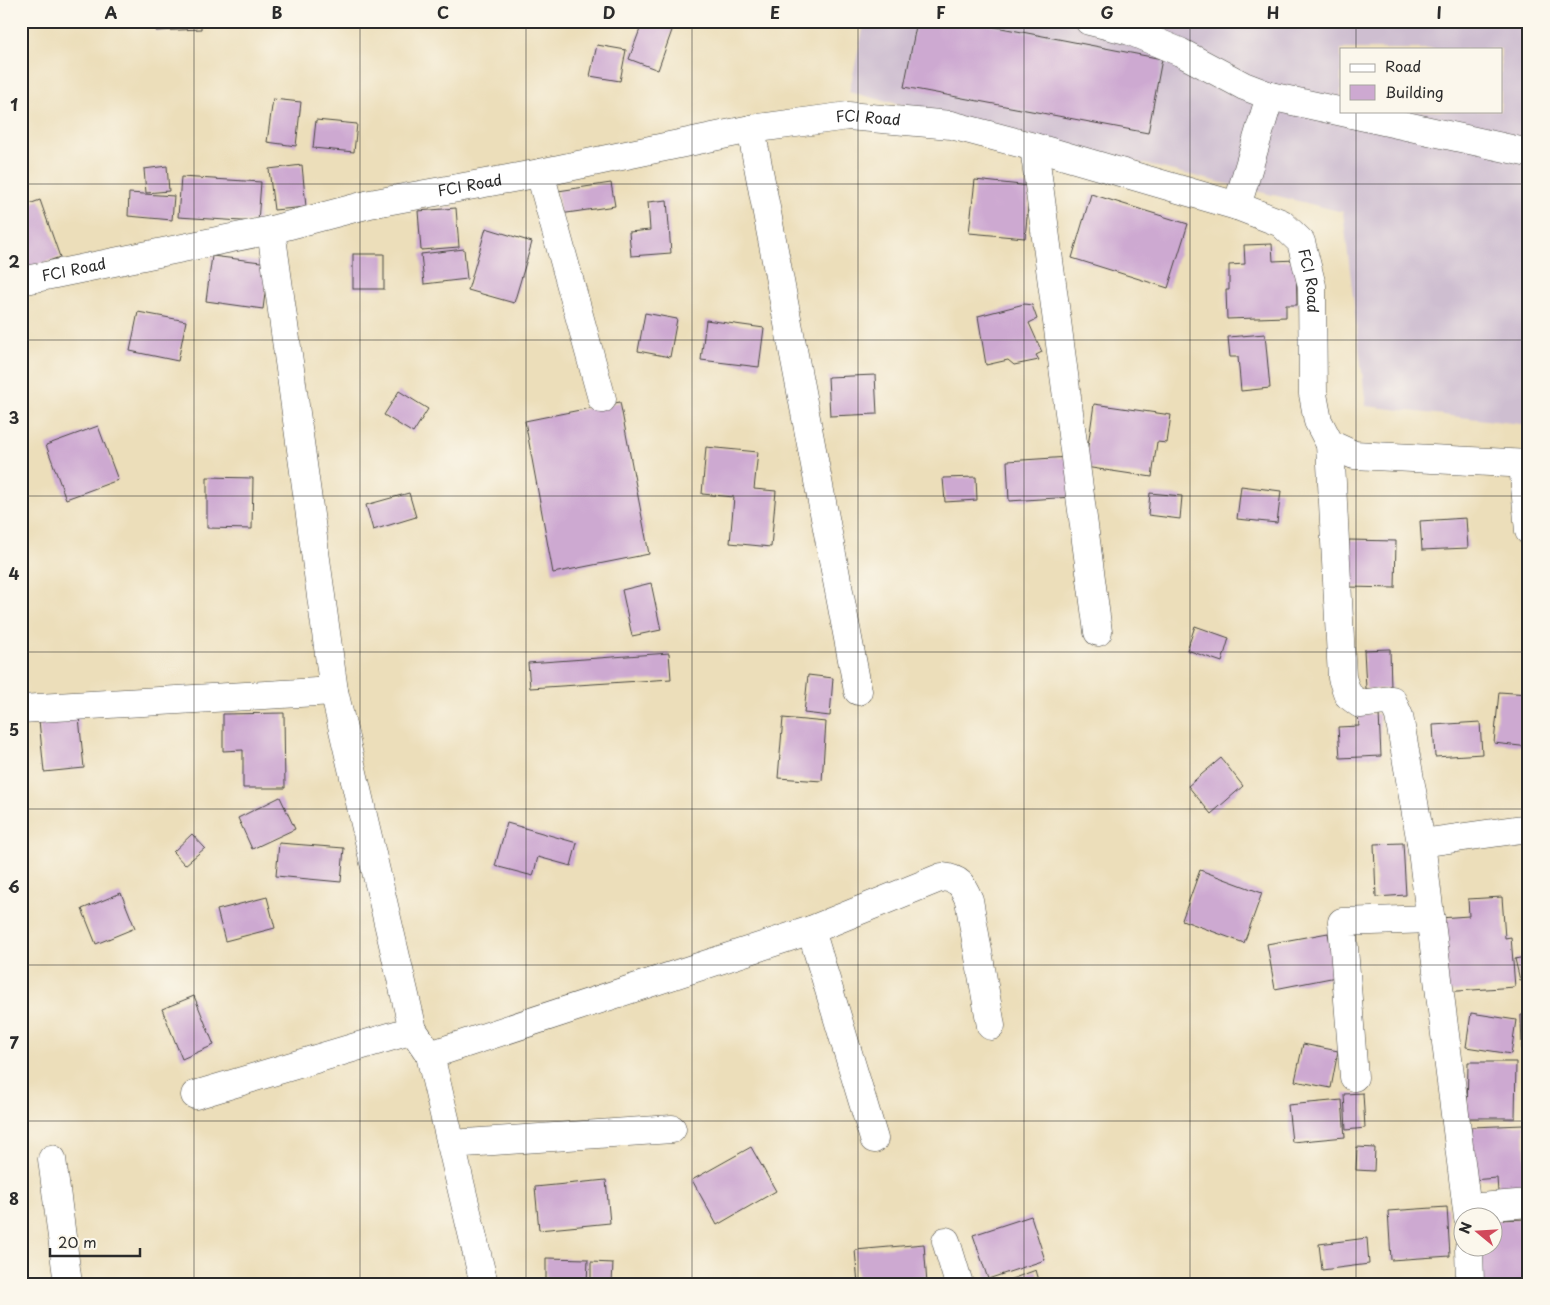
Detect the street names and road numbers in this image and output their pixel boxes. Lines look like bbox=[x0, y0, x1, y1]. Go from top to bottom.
street label: FCI Road bbox=[834, 103, 902, 131]
street label: FCI Road bbox=[435, 167, 504, 201]
street label: FCI Road bbox=[1293, 246, 1325, 313]
street label: FCI Road bbox=[39, 251, 108, 287]

